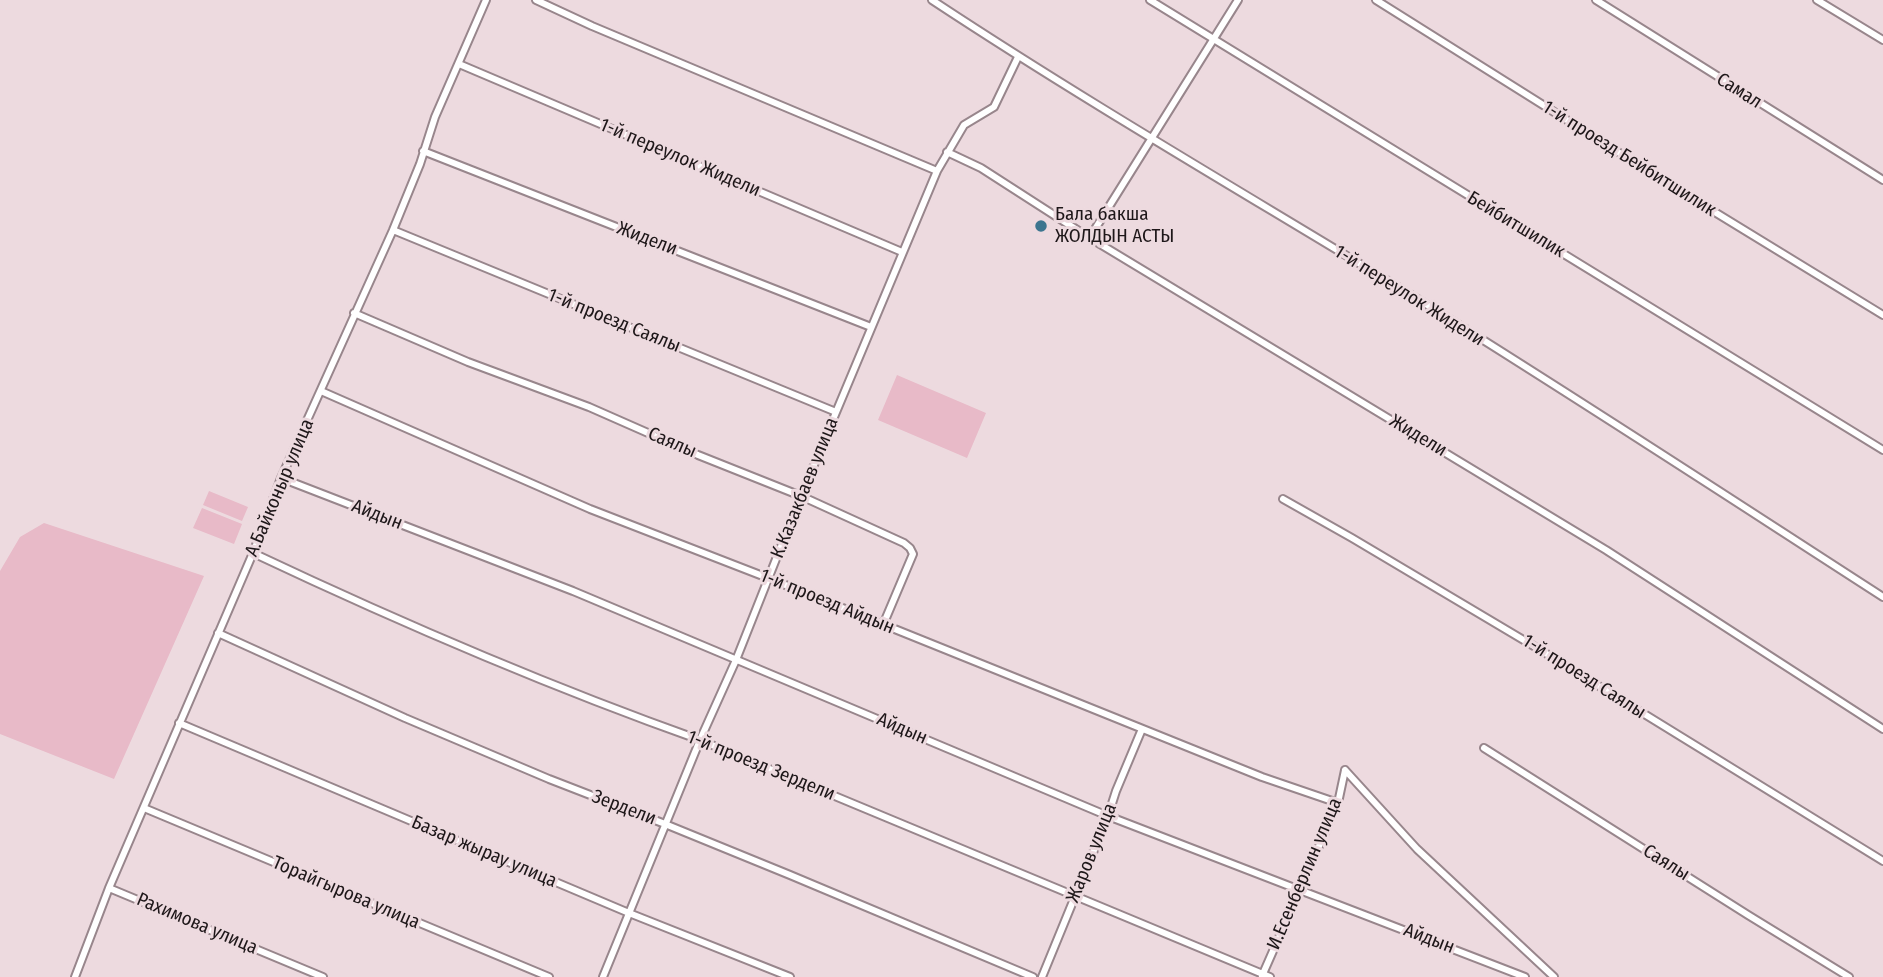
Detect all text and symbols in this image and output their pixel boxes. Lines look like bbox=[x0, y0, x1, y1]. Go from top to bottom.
street label: Самал bbox=[1712, 68, 1766, 114]
street label: 1-й проезд Бейбитшилик bbox=[1538, 96, 1720, 222]
street label: 1-й переулок Жидели bbox=[596, 114, 764, 202]
street label: Бейбитшилик bbox=[1463, 187, 1569, 263]
place label: Бала бакша ЖОЛДЫН АСТЫ bbox=[1055, 204, 1174, 248]
street label: Жидели bbox=[614, 217, 680, 261]
marker: Бала бакша ЖОЛДЫН АСТЫ bbox=[1033, 218, 1049, 234]
street label: 1-й переулок Жидели bbox=[1330, 241, 1488, 351]
street label: 1-й проезд Саялы bbox=[544, 284, 684, 358]
street label: Жидели bbox=[1385, 410, 1451, 462]
street label: К.Казакбаев улица bbox=[766, 414, 844, 562]
street label: А.Байконыр улица bbox=[241, 416, 319, 560]
street label: Саялы bbox=[644, 423, 700, 463]
street label: Айдын bbox=[348, 495, 406, 535]
street label: 1-й проезд Айдын bbox=[756, 565, 898, 639]
street label: 1-й проезд Саялы bbox=[1518, 630, 1650, 724]
street label: Айдын bbox=[873, 708, 931, 750]
street label: 1-й проезд Зердели bbox=[684, 726, 838, 806]
street label: Зердели bbox=[589, 785, 659, 831]
street label: И.Есенберлин улица bbox=[1263, 795, 1347, 953]
street label: Жаров улица bbox=[1062, 800, 1122, 906]
street label: Базар жырау улица bbox=[408, 811, 560, 893]
street label: Саялы bbox=[1639, 840, 1693, 886]
street label: Торайгырова улица bbox=[269, 852, 423, 934]
street label: Рахимова улица bbox=[133, 888, 261, 960]
street label: Айдын bbox=[1400, 919, 1458, 959]

